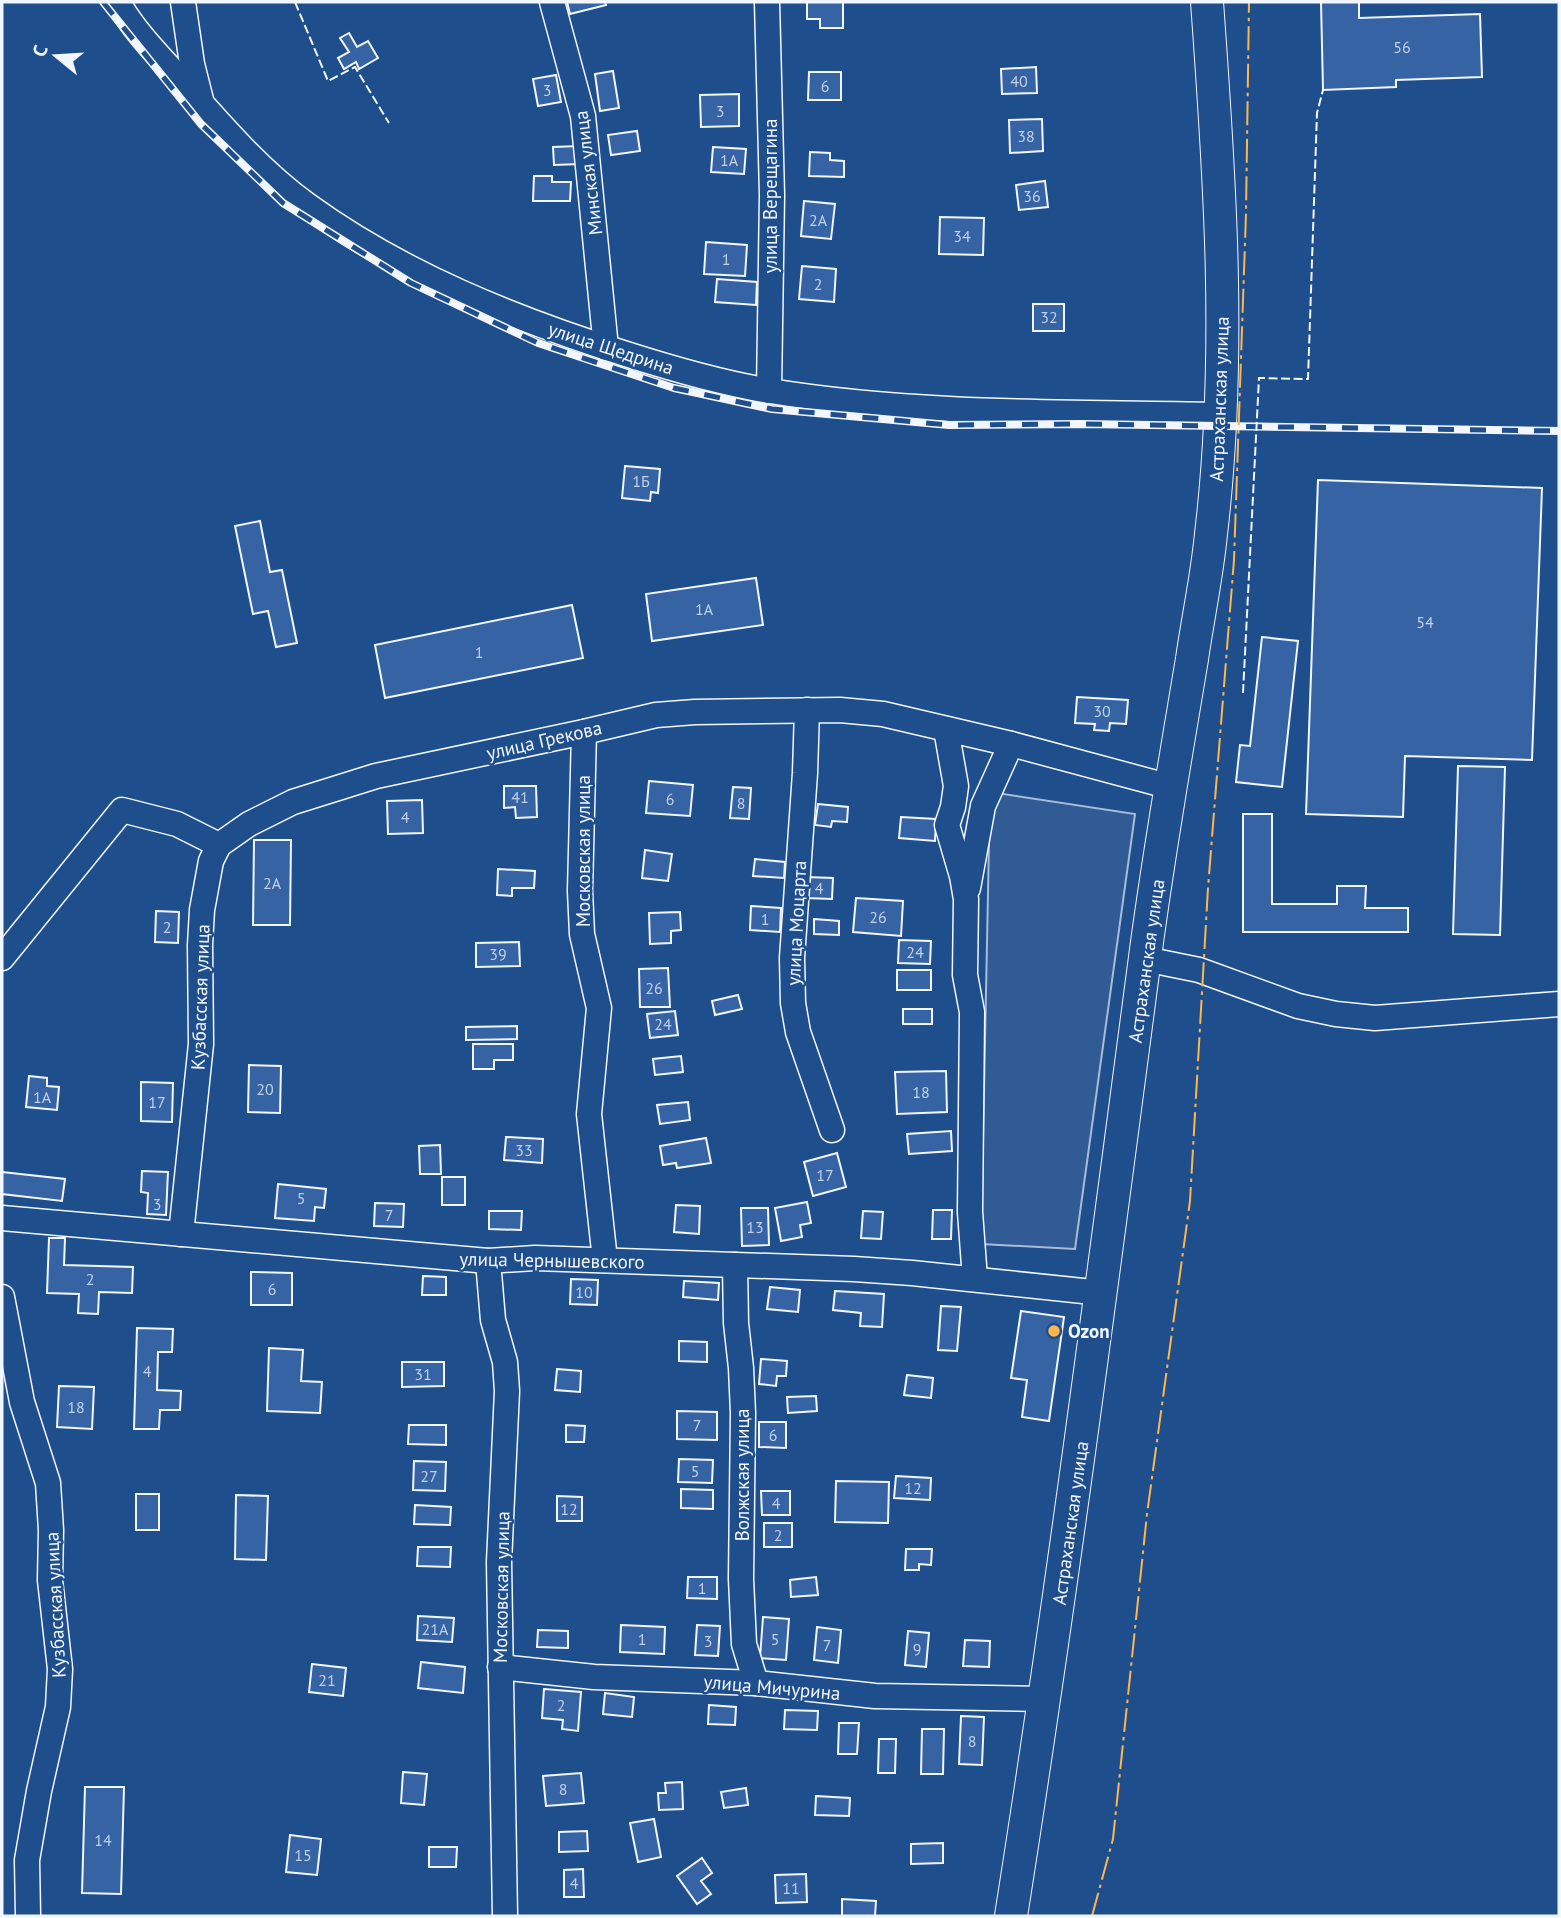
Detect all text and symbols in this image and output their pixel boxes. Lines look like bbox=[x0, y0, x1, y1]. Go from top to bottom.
north arrow bbox=[21, 21, 91, 91]
house number: 56 bbox=[1393, 37, 1411, 57]
text: С bbox=[27, 42, 53, 60]
house number: 40 bbox=[1010, 71, 1028, 91]
house number: 6 bbox=[821, 76, 829, 96]
house number: 3 bbox=[543, 80, 551, 100]
house number: 3 bbox=[716, 101, 724, 121]
street label: Минская улица bbox=[568, 109, 608, 237]
street label: улица Верещагина bbox=[758, 119, 782, 273]
house number: 38 bbox=[1017, 126, 1035, 146]
house number: 1А bbox=[720, 150, 739, 170]
house number: 36 bbox=[1023, 186, 1041, 206]
house number: 2А bbox=[809, 210, 828, 230]
house number: 34 bbox=[953, 226, 971, 246]
house number: 1 bbox=[722, 249, 730, 269]
house number: 2 bbox=[814, 274, 822, 294]
house number: 32 bbox=[1040, 307, 1058, 327]
street label: улица Щедрина bbox=[545, 316, 677, 380]
street label: Астраханская улица bbox=[1204, 316, 1234, 482]
house number: 1Б bbox=[632, 471, 650, 491]
house number: 1А bbox=[695, 599, 714, 619]
house number: 54 bbox=[1416, 612, 1434, 632]
house number: 1 bbox=[475, 642, 483, 662]
house number: 30 bbox=[1093, 701, 1111, 721]
street label: улица Грекова bbox=[484, 715, 604, 765]
street label: Московская улица bbox=[571, 775, 595, 927]
house number: 41 bbox=[511, 787, 529, 807]
house number: 6 bbox=[666, 789, 674, 809]
house number: 8 bbox=[737, 793, 745, 813]
house number: 4 bbox=[401, 807, 410, 827]
street label: улица Моцарта bbox=[781, 860, 811, 986]
house number: 2А bbox=[263, 873, 282, 893]
street label: Астраханская улица bbox=[1123, 877, 1169, 1045]
house number: 4 bbox=[815, 878, 824, 898]
house number: 26 bbox=[869, 907, 887, 927]
house number: 1 bbox=[761, 909, 769, 929]
house number: 2 bbox=[163, 917, 171, 937]
street label: Кузбасская улица bbox=[185, 924, 215, 1070]
house number: 24 bbox=[906, 942, 924, 962]
house number: 39 bbox=[489, 944, 507, 964]
house number: 26 bbox=[645, 978, 663, 998]
house number: 24 bbox=[654, 1014, 672, 1034]
house number: 20 bbox=[256, 1079, 274, 1099]
house number: 18 bbox=[912, 1082, 930, 1102]
house number: 1А bbox=[33, 1087, 52, 1107]
house number: 17 bbox=[148, 1092, 166, 1112]
house number: 33 bbox=[515, 1140, 533, 1160]
house number: 17 bbox=[816, 1165, 834, 1185]
house number: 5 bbox=[297, 1188, 305, 1208]
house number: 3 bbox=[153, 1194, 161, 1214]
house number: 7 bbox=[385, 1205, 393, 1225]
house number: 13 bbox=[746, 1217, 764, 1237]
street label: улица Чернышевского bbox=[459, 1246, 645, 1274]
house number: 2 bbox=[86, 1269, 94, 1289]
house number: 6 bbox=[268, 1279, 276, 1299]
house number: 10 bbox=[575, 1282, 593, 1302]
place label: Ozon bbox=[1068, 1319, 1110, 1343]
marker: Ozon bbox=[1046, 1323, 1062, 1339]
house number: 4 bbox=[143, 1361, 152, 1381]
house number: 31 bbox=[414, 1364, 432, 1384]
house number: 18 bbox=[67, 1397, 85, 1417]
street label: Волжская улица bbox=[730, 1409, 754, 1541]
house number: 7 bbox=[693, 1415, 701, 1435]
house number: 6 bbox=[769, 1425, 777, 1445]
street label: Астраханская улица bbox=[1047, 1439, 1093, 1607]
house number: 5 bbox=[691, 1461, 699, 1481]
house number: 27 bbox=[420, 1466, 438, 1486]
house number: 12 bbox=[904, 1478, 922, 1498]
house number: 4 bbox=[772, 1493, 781, 1513]
house number: 12 bbox=[560, 1499, 578, 1519]
street label: Московская улица bbox=[488, 1511, 514, 1663]
house number: 2 bbox=[774, 1525, 782, 1545]
street label: Кузбасская улица bbox=[39, 1531, 71, 1679]
house number: 1 bbox=[698, 1578, 706, 1598]
house number: 21А bbox=[422, 1619, 449, 1639]
house number: 1 bbox=[638, 1629, 646, 1649]
house number: 5 bbox=[771, 1629, 779, 1649]
house number: 3 bbox=[704, 1631, 712, 1651]
house number: 7 bbox=[823, 1635, 831, 1655]
house number: 9 bbox=[913, 1639, 921, 1659]
street label: улица Мичурина bbox=[703, 1669, 841, 1705]
house number: 21 bbox=[318, 1670, 336, 1690]
house number: 2 bbox=[557, 1695, 565, 1715]
house number: 8 bbox=[968, 1731, 976, 1751]
house number: 8 bbox=[559, 1779, 567, 1799]
house number: 14 bbox=[94, 1830, 112, 1850]
house number: 15 bbox=[294, 1845, 312, 1865]
house number: 4 bbox=[570, 1873, 579, 1893]
house number: 11 bbox=[782, 1878, 800, 1898]

